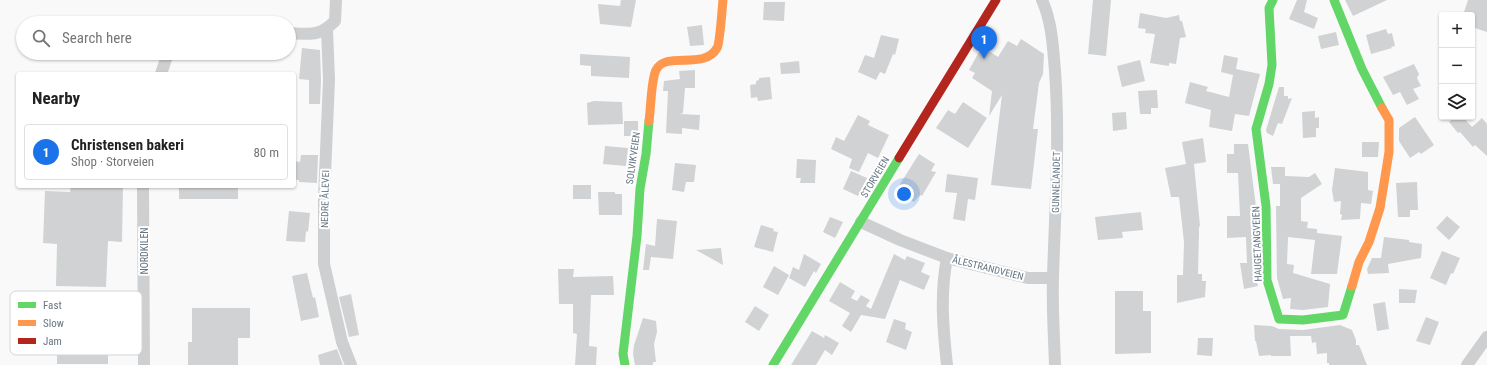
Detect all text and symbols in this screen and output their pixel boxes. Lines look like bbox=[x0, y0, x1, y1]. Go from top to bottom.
map controls bbox=[1439, 12, 1475, 120]
button: + bbox=[1439, 12, 1475, 48]
search box bbox=[16, 16, 296, 60]
pin: 1 bbox=[971, 26, 997, 59]
icon: search bbox=[30, 27, 52, 49]
text: Search here bbox=[62, 29, 132, 47]
button: − bbox=[1439, 48, 1475, 84]
button: layers bbox=[1439, 84, 1475, 120]
text: Nearby bbox=[32, 88, 80, 108]
street label: SOLVIKVEIEN bbox=[624, 131, 642, 185]
text: Christensen bakeri bbox=[71, 136, 184, 154]
text: 1 bbox=[43, 145, 49, 160]
text: 80 m bbox=[253, 145, 279, 160]
street label: GUNNELANDET bbox=[1050, 151, 1062, 213]
text: Shop · Storveien bbox=[71, 154, 154, 169]
street label: STORVEIEN bbox=[859, 155, 891, 199]
street label: NEDRE ÅLEVEI bbox=[317, 170, 331, 228]
your location bbox=[894, 184, 914, 204]
street label: HAUGETANGVEIEN bbox=[1250, 206, 1264, 282]
street label: NORDKILEN bbox=[139, 227, 150, 275]
street label: ÅLESTRANDVEIEN bbox=[951, 252, 1025, 282]
legend bbox=[10, 291, 142, 355]
text: Fast bbox=[43, 299, 62, 312]
text: Slow bbox=[43, 317, 64, 330]
text: Jam bbox=[43, 335, 62, 348]

